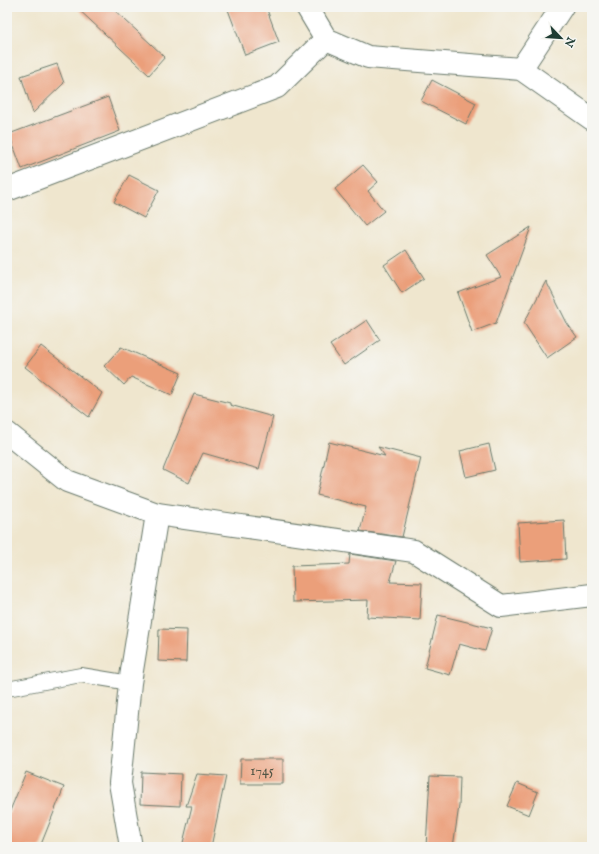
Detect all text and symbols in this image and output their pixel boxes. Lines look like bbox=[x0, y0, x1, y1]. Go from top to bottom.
north arrow bbox=[541, 18, 581, 58]
text: N bbox=[561, 34, 578, 50]
house number: 1745 bbox=[250, 762, 274, 780]

